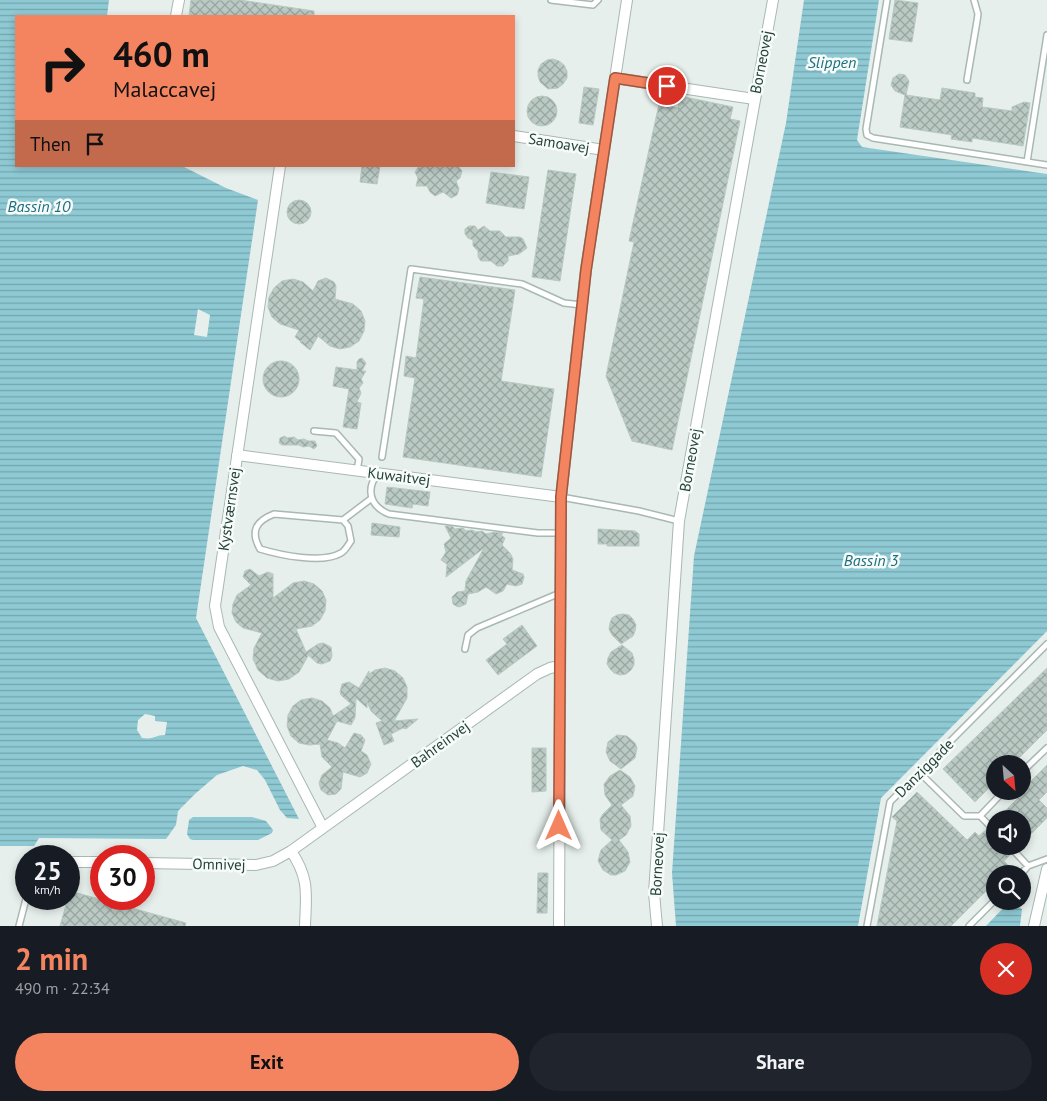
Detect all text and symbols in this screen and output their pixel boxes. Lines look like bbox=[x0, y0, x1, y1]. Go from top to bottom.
street label: Borneovej bbox=[746, 29, 776, 95]
text: 460 m bbox=[113, 31, 210, 77]
icon: right bbox=[30, 35, 95, 100]
water label: Slippen bbox=[808, 52, 856, 72]
pin bbox=[646, 65, 688, 107]
icon: arrive bbox=[653, 72, 681, 100]
text: Malaccavej bbox=[113, 75, 216, 103]
street label: Samoavej bbox=[527, 129, 591, 157]
icon: arrive bbox=[81, 130, 109, 158]
text: Then bbox=[30, 132, 71, 156]
water label: Bassin 10 bbox=[8, 196, 71, 216]
street label: Borneovej bbox=[675, 427, 705, 493]
street label: Kuwaitvej bbox=[367, 463, 431, 489]
street label: Kystværnsvej bbox=[214, 466, 244, 552]
water label: Bassin 3 bbox=[844, 550, 899, 570]
street label: Bahreinvej bbox=[407, 716, 473, 772]
street label: Danziggade bbox=[891, 735, 957, 801]
north arrow bbox=[986, 755, 1031, 800]
map controls bbox=[986, 755, 1031, 910]
position arrow bbox=[532, 799, 584, 851]
button: sound bbox=[986, 810, 1031, 855]
street label: Borneovej bbox=[646, 831, 668, 897]
speed limit sign: 30 bbox=[90, 845, 155, 910]
street label: Omnivej bbox=[192, 854, 246, 874]
text: 25 bbox=[33, 855, 62, 887]
button: search bbox=[986, 865, 1031, 910]
text: km/h bbox=[34, 882, 61, 897]
text: 2 min bbox=[15, 939, 88, 978]
button: close bbox=[980, 943, 1032, 995]
text: 490 m · 22:34 bbox=[15, 978, 110, 998]
button: Exit bbox=[15, 1033, 519, 1091]
button: Share bbox=[529, 1033, 1032, 1091]

